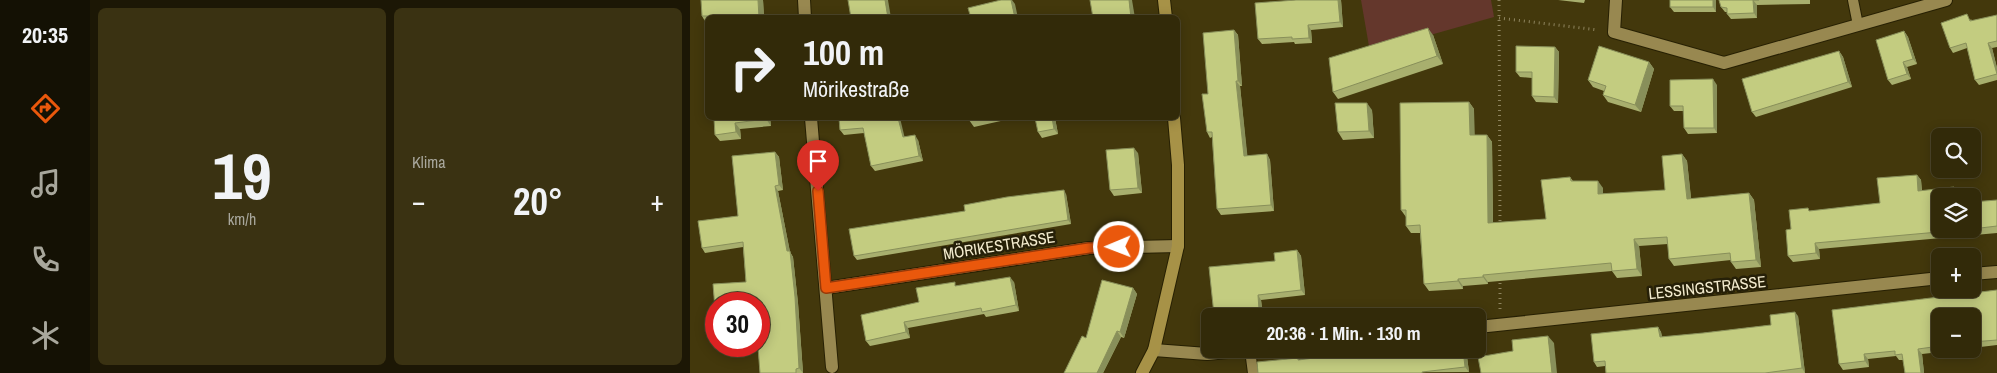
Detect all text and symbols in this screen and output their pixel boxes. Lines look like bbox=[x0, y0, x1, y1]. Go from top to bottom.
text: 20:35 bbox=[22, 20, 68, 50]
text: 100 m bbox=[803, 29, 884, 76]
icon: right bbox=[720, 35, 785, 100]
text: Mörikestraße bbox=[803, 74, 909, 104]
icon: directions bbox=[28, 91, 63, 126]
map controls bbox=[1931, 128, 1981, 358]
button: search bbox=[1931, 128, 1981, 178]
text: 19 bbox=[212, 132, 272, 219]
pin bbox=[797, 140, 839, 191]
icon: arrive bbox=[804, 147, 832, 175]
text: Klima bbox=[412, 151, 446, 173]
icon: music bbox=[28, 166, 63, 201]
text: 20° bbox=[513, 176, 563, 227]
text: − bbox=[412, 182, 425, 220]
text: + bbox=[651, 182, 664, 220]
button: layers bbox=[1931, 188, 1981, 238]
text: km/h bbox=[228, 208, 256, 230]
position arrow bbox=[1092, 220, 1144, 272]
street label: MÖRIKESTRASSE bbox=[941, 225, 1057, 265]
icon: phone bbox=[28, 242, 63, 277]
button: + bbox=[1931, 248, 1981, 298]
street label: LESSINGSTRASSE bbox=[1647, 270, 1767, 304]
speed limit sign: 30 bbox=[705, 292, 770, 357]
button: − bbox=[1931, 308, 1981, 358]
icon: climate bbox=[28, 318, 63, 353]
text: 20:36 · 1 Min. · 130 m bbox=[1266, 320, 1421, 346]

